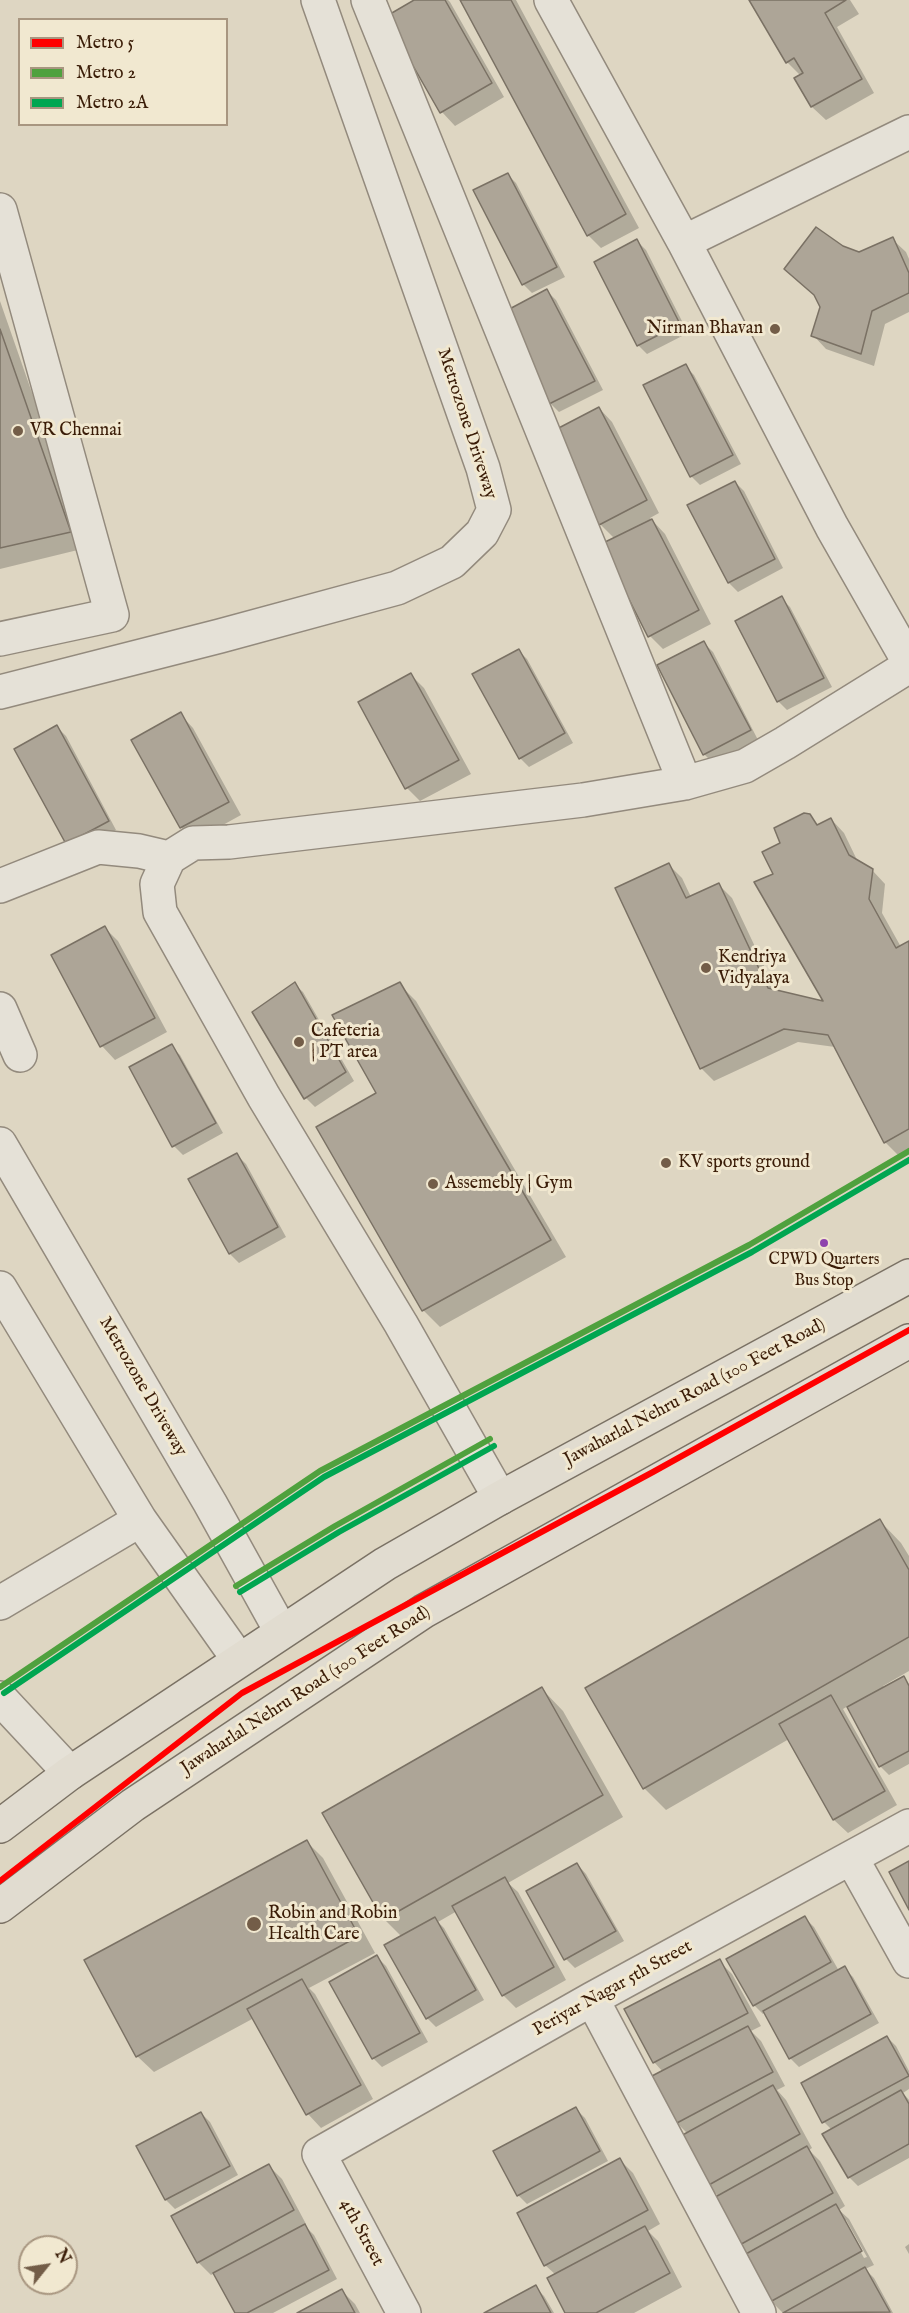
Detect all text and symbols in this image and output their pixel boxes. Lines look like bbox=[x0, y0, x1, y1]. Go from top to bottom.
legend bbox=[18, 18, 228, 126]
text: Metro 5 bbox=[76, 32, 134, 55]
text: Metro 2 bbox=[76, 62, 136, 85]
text: Metro 2A bbox=[76, 92, 148, 115]
place label: Nirman Bhavan bbox=[647, 318, 763, 340]
marker: Nirman Bhavan bbox=[768, 322, 782, 336]
street label: Metrozone Driveway bbox=[431, 346, 501, 502]
place label: VR Chennai bbox=[30, 420, 122, 442]
marker: VR Chennai bbox=[11, 424, 25, 438]
place label: Kendriya Vidyalaya bbox=[718, 947, 790, 990]
marker: Kendriya Vidyalaya bbox=[699, 961, 713, 975]
place label: Cafeteria | PT area bbox=[311, 1021, 380, 1064]
marker: Cafeteria | PT area bbox=[292, 1035, 306, 1049]
place label: KV sports ground bbox=[678, 1152, 810, 1174]
marker: KV sports ground bbox=[659, 1156, 673, 1170]
place label: Assemebly | Gym bbox=[445, 1173, 573, 1195]
marker: Assemebly | Gym bbox=[426, 1177, 440, 1191]
marker: CPWD Quarters Bus Stop bbox=[818, 1237, 830, 1249]
place label: CPWD Quarters Bus Stop bbox=[769, 1251, 879, 1289]
street label: Metrozone Driveway bbox=[93, 1313, 191, 1461]
street label: Jawaharlal Nehru Road (100 Feet Road) bbox=[561, 1315, 829, 1471]
street label: Jawaharlal Nehru Road (100 Feet Road) bbox=[177, 1602, 435, 1780]
place label: Robin and Robin Health Care bbox=[268, 1903, 397, 1946]
marker: Robin and Robin Health Care bbox=[245, 1915, 263, 1933]
street label: Periyar Nagar 5th Street bbox=[530, 1936, 696, 2042]
street label: 4th Street bbox=[334, 2196, 388, 2270]
north arrow bbox=[18, 2235, 78, 2295]
text: N bbox=[50, 2246, 74, 2268]

